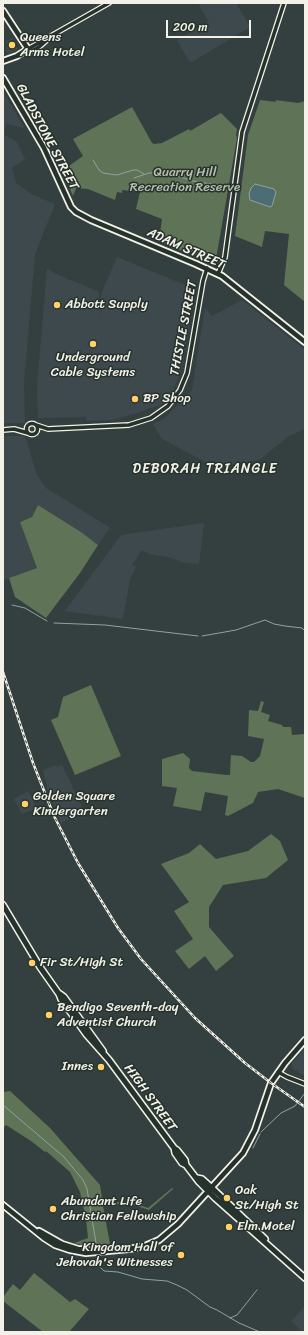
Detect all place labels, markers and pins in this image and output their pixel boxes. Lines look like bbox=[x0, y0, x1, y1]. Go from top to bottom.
place label: Queens Arms Hotel bbox=[20, 30, 84, 61]
marker: Queens Arms Hotel bbox=[7, 40, 17, 50]
place label: Abbott Supply bbox=[65, 297, 148, 313]
marker: Abbott Supply bbox=[52, 300, 62, 310]
marker: Underground Cable Systems bbox=[88, 339, 98, 349]
place label: Underground Cable Systems bbox=[51, 350, 135, 381]
place label: BP Shop bbox=[143, 391, 191, 407]
marker: BP Shop bbox=[130, 394, 140, 404]
place label: Golden Square Kindergarten bbox=[33, 789, 115, 820]
marker: Golden Square Kindergarten bbox=[20, 799, 30, 809]
place label: Fir St/High St bbox=[40, 955, 123, 971]
marker: Fir St/High St bbox=[27, 958, 37, 968]
place label: Bendigo Seventh-day Adventist Church bbox=[57, 1000, 178, 1031]
marker: Bendigo Seventh-day Adventist Church bbox=[44, 1010, 54, 1020]
place label: Innes bbox=[62, 1059, 93, 1075]
marker: Innes bbox=[96, 1062, 106, 1072]
place label: Oak St/High St bbox=[235, 1183, 299, 1214]
marker: Oak St/High St bbox=[222, 1193, 232, 1203]
place label: Abundant Life Christian Fellowship bbox=[61, 1194, 176, 1225]
marker: Abundant Life Christian Fellowship bbox=[48, 1204, 58, 1214]
place label: Elm Motel bbox=[237, 1219, 295, 1235]
marker: Elm Motel bbox=[224, 1222, 234, 1232]
place label: Kingdom Hall of Jehovah's Witnesses bbox=[57, 1240, 173, 1271]
marker: Kingdom Hall of Jehovah's Witnesses bbox=[176, 1250, 186, 1260]

